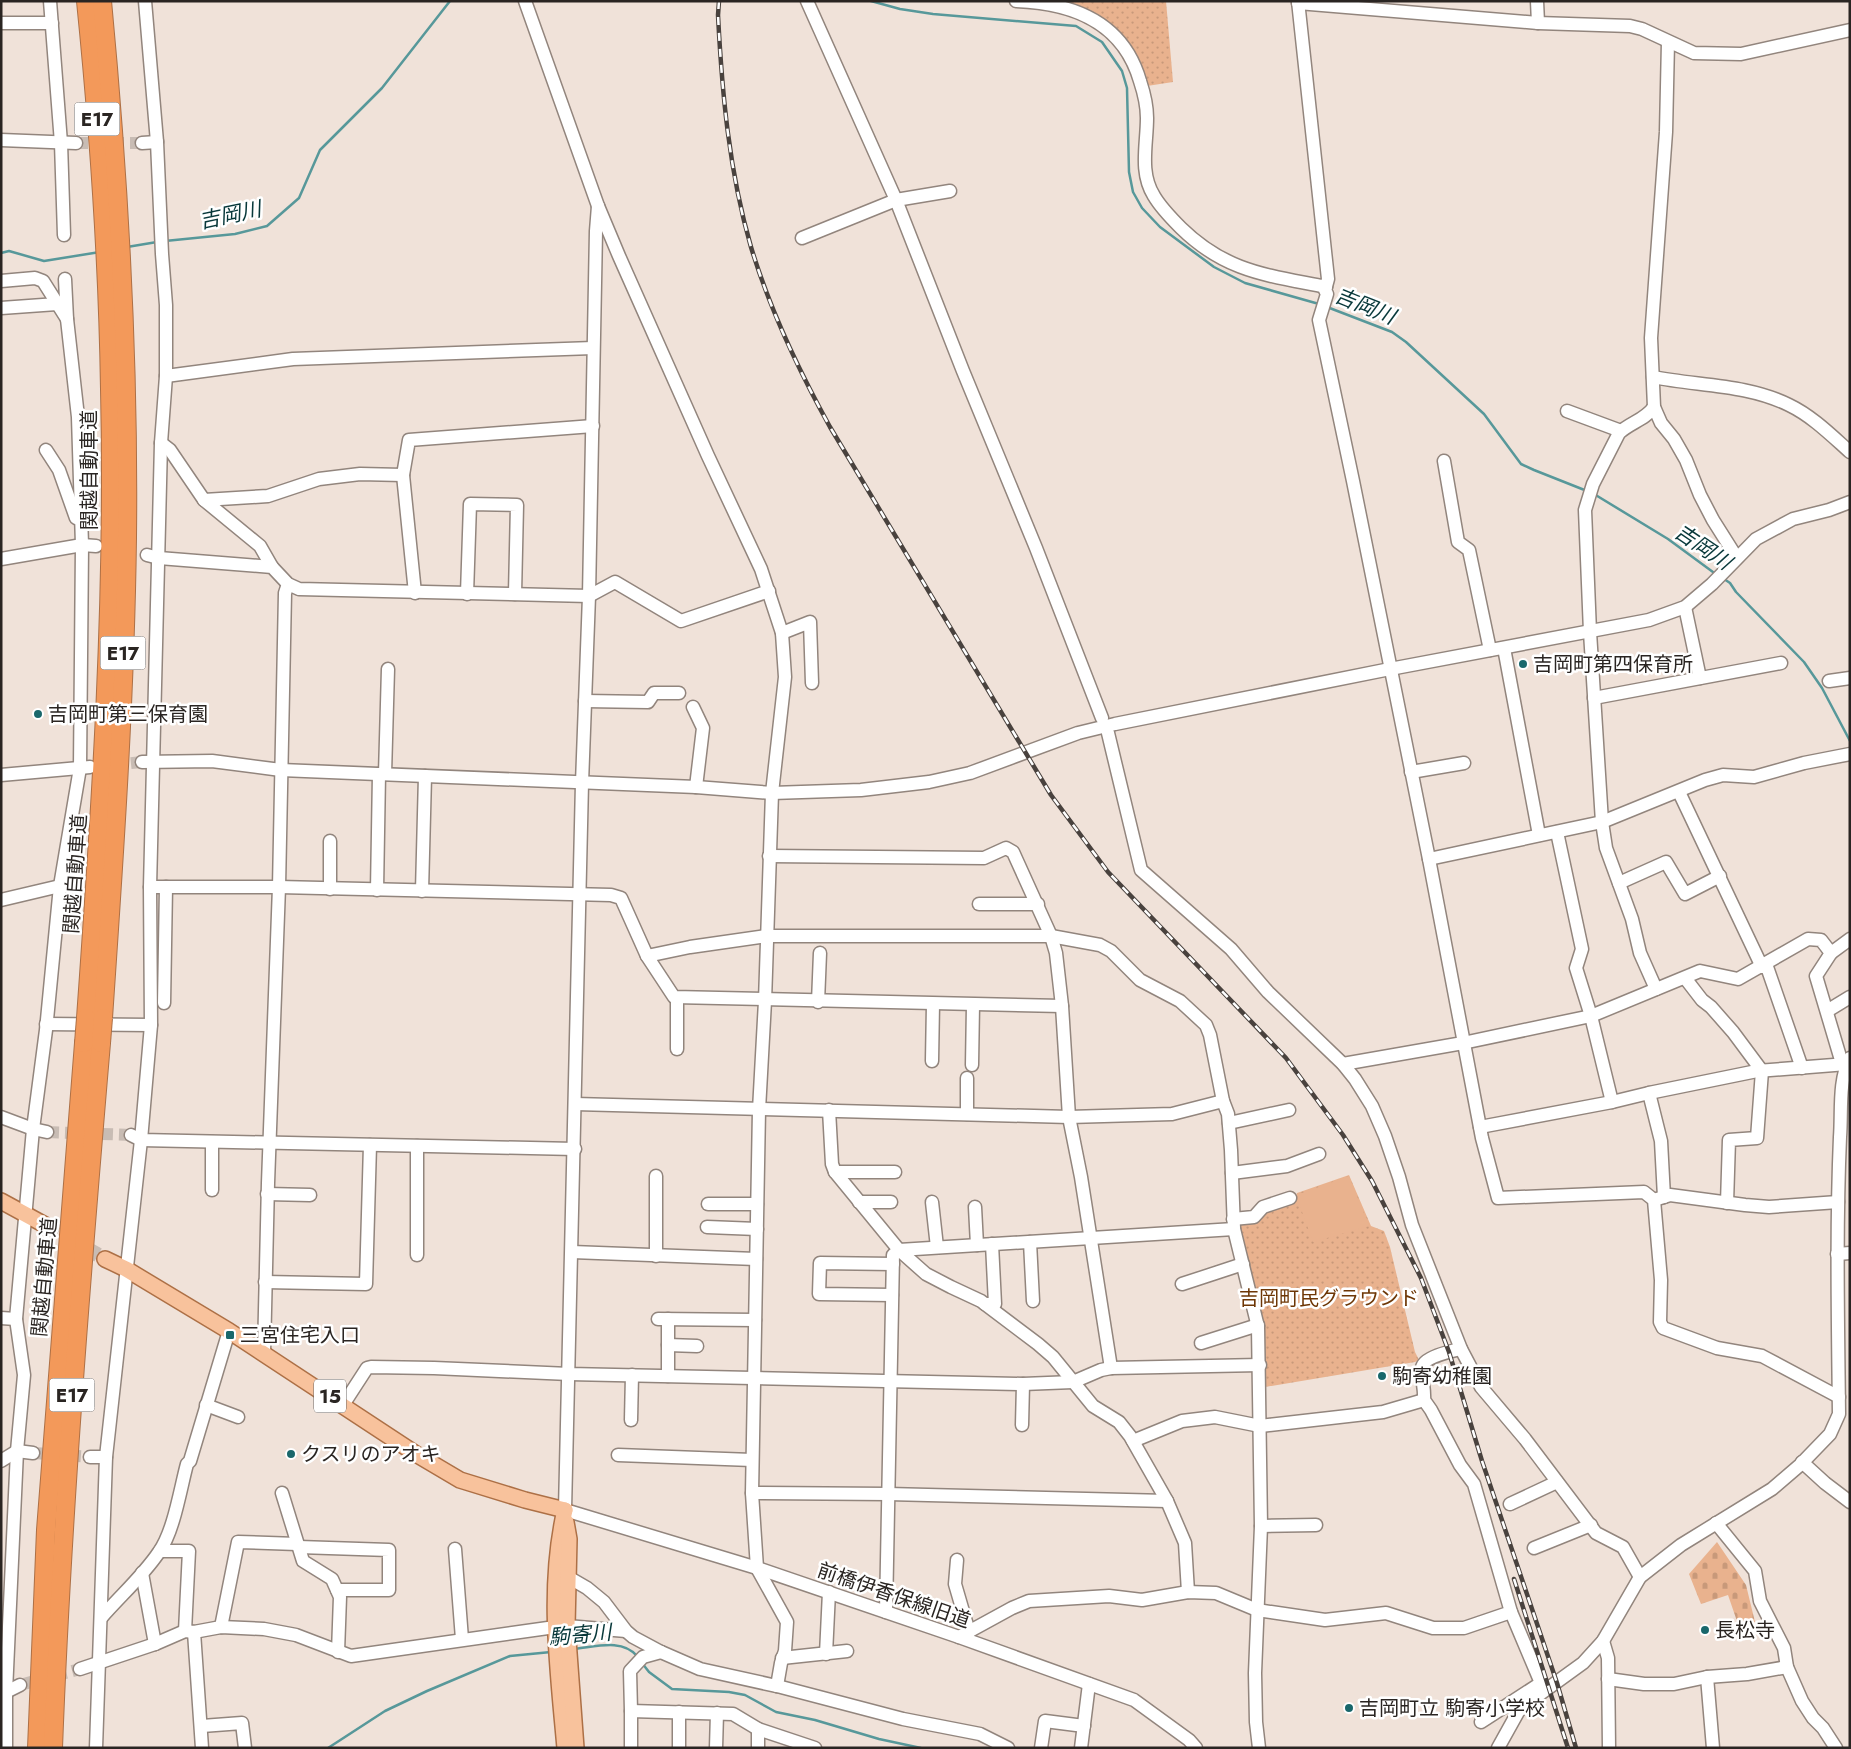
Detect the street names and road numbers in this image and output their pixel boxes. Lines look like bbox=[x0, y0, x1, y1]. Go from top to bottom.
road number: E17 bbox=[74, 102, 120, 136]
street label: 関越自動車道 bbox=[75, 410, 104, 530]
road number: E17 bbox=[100, 636, 146, 670]
street label: 関越自動車道 bbox=[57, 813, 94, 935]
street label: 関越自動車道 bbox=[25, 1216, 64, 1338]
road number: E17 bbox=[50, 1378, 94, 1412]
road number: 15 bbox=[314, 1380, 346, 1412]
street label: 前橋伊香保線旧道 bbox=[813, 1556, 974, 1635]

